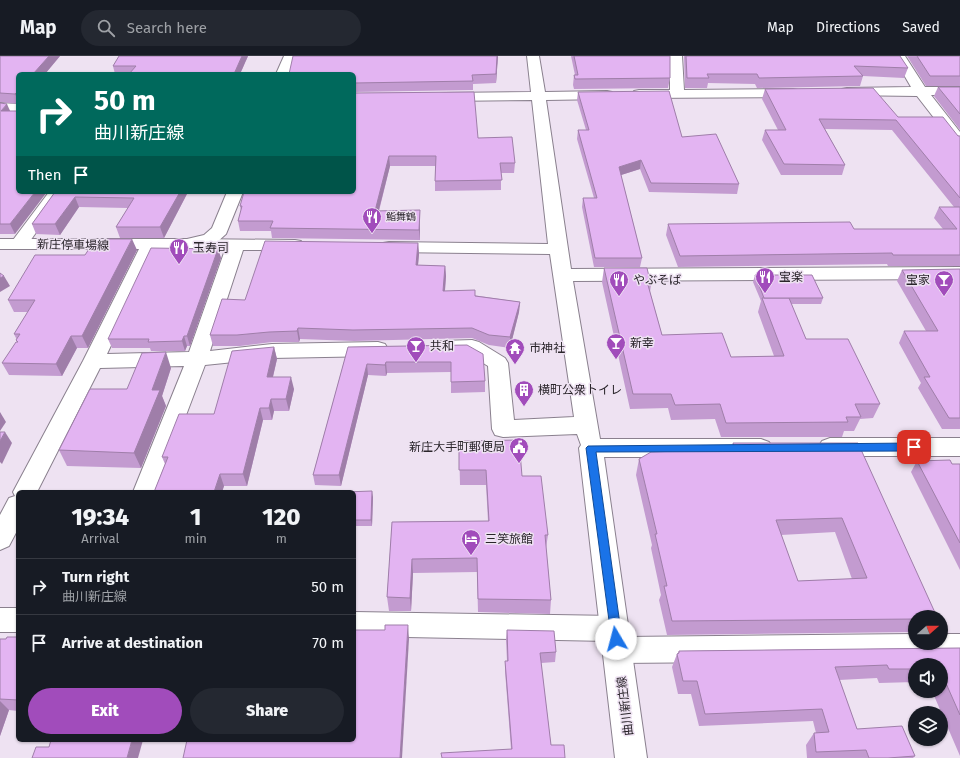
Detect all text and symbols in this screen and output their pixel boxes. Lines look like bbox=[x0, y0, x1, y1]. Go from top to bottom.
search box bbox=[81, 10, 361, 46]
text: Map bbox=[20, 16, 57, 39]
icon: search bbox=[95, 17, 117, 39]
text: Search here bbox=[127, 19, 207, 37]
text: Map bbox=[767, 19, 794, 36]
text: Directions bbox=[816, 19, 880, 36]
text: Saved bbox=[902, 19, 940, 36]
text: 50 m bbox=[94, 84, 156, 117]
icon: right bbox=[28, 88, 80, 140]
text: 曲川新庄線 bbox=[94, 122, 184, 144]
icon: arrive bbox=[70, 164, 92, 186]
text: Then bbox=[28, 166, 62, 184]
restaurant icon: 鮨舞鶴 bbox=[361, 206, 383, 234]
place label: 鮨舞鶴 bbox=[386, 211, 416, 223]
street label: 新庄停車場線 bbox=[37, 237, 109, 253]
restaurant icon: 玉寿司 bbox=[168, 237, 190, 265]
place label: 玉寿司 bbox=[193, 241, 229, 255]
restaurant icon: 宝楽 bbox=[754, 266, 776, 294]
restaurant icon: やぶそば bbox=[608, 269, 630, 297]
bar icon: 宝家 bbox=[933, 269, 955, 297]
place label: 宝楽 bbox=[779, 270, 803, 284]
place label: やぶそば bbox=[633, 273, 681, 287]
place label: 宝家 bbox=[906, 273, 930, 287]
bar icon: 新幸 bbox=[605, 332, 627, 360]
bar icon: 共和 bbox=[405, 335, 427, 363]
place label: 新幸 bbox=[630, 336, 654, 350]
temple icon: 市神社 bbox=[504, 337, 526, 365]
place label: 共和 bbox=[430, 339, 454, 353]
place label: 市神社 bbox=[529, 341, 565, 355]
building icon: 横町公衆トイレ bbox=[513, 379, 535, 407]
place label: 横町公衆トイレ bbox=[538, 383, 622, 397]
pin bbox=[897, 430, 931, 464]
public building icon: 新庄大手町郵便局 bbox=[508, 436, 530, 464]
icon: arrive bbox=[903, 436, 925, 458]
place label: 新庄大手町郵便局 bbox=[409, 440, 505, 454]
text: 19:34 bbox=[71, 503, 129, 531]
text: 1 bbox=[190, 503, 201, 531]
text: 120 bbox=[262, 503, 301, 531]
hotel icon: 三笑旅館 bbox=[460, 528, 482, 556]
text: Arrival bbox=[81, 531, 119, 546]
text: min bbox=[185, 531, 207, 546]
text: m bbox=[276, 531, 287, 546]
place label: 三笑旅館 bbox=[485, 532, 533, 546]
text: Turn right bbox=[62, 568, 129, 586]
icon: right bbox=[28, 576, 50, 598]
text: 50 m bbox=[311, 578, 344, 596]
text: 曲川新庄線 bbox=[62, 589, 127, 604]
north arrow bbox=[908, 610, 948, 650]
map controls bbox=[908, 610, 948, 746]
position arrow bbox=[595, 618, 637, 660]
icon: arrive bbox=[28, 632, 50, 654]
text: Arrive at destination bbox=[62, 634, 203, 652]
text: 70 m bbox=[312, 634, 344, 652]
button: sound bbox=[908, 658, 948, 698]
street label: 曲川新庄線 bbox=[614, 675, 636, 737]
button: Exit bbox=[28, 688, 182, 734]
button: Share bbox=[190, 688, 344, 734]
button: layers bbox=[908, 706, 948, 746]

